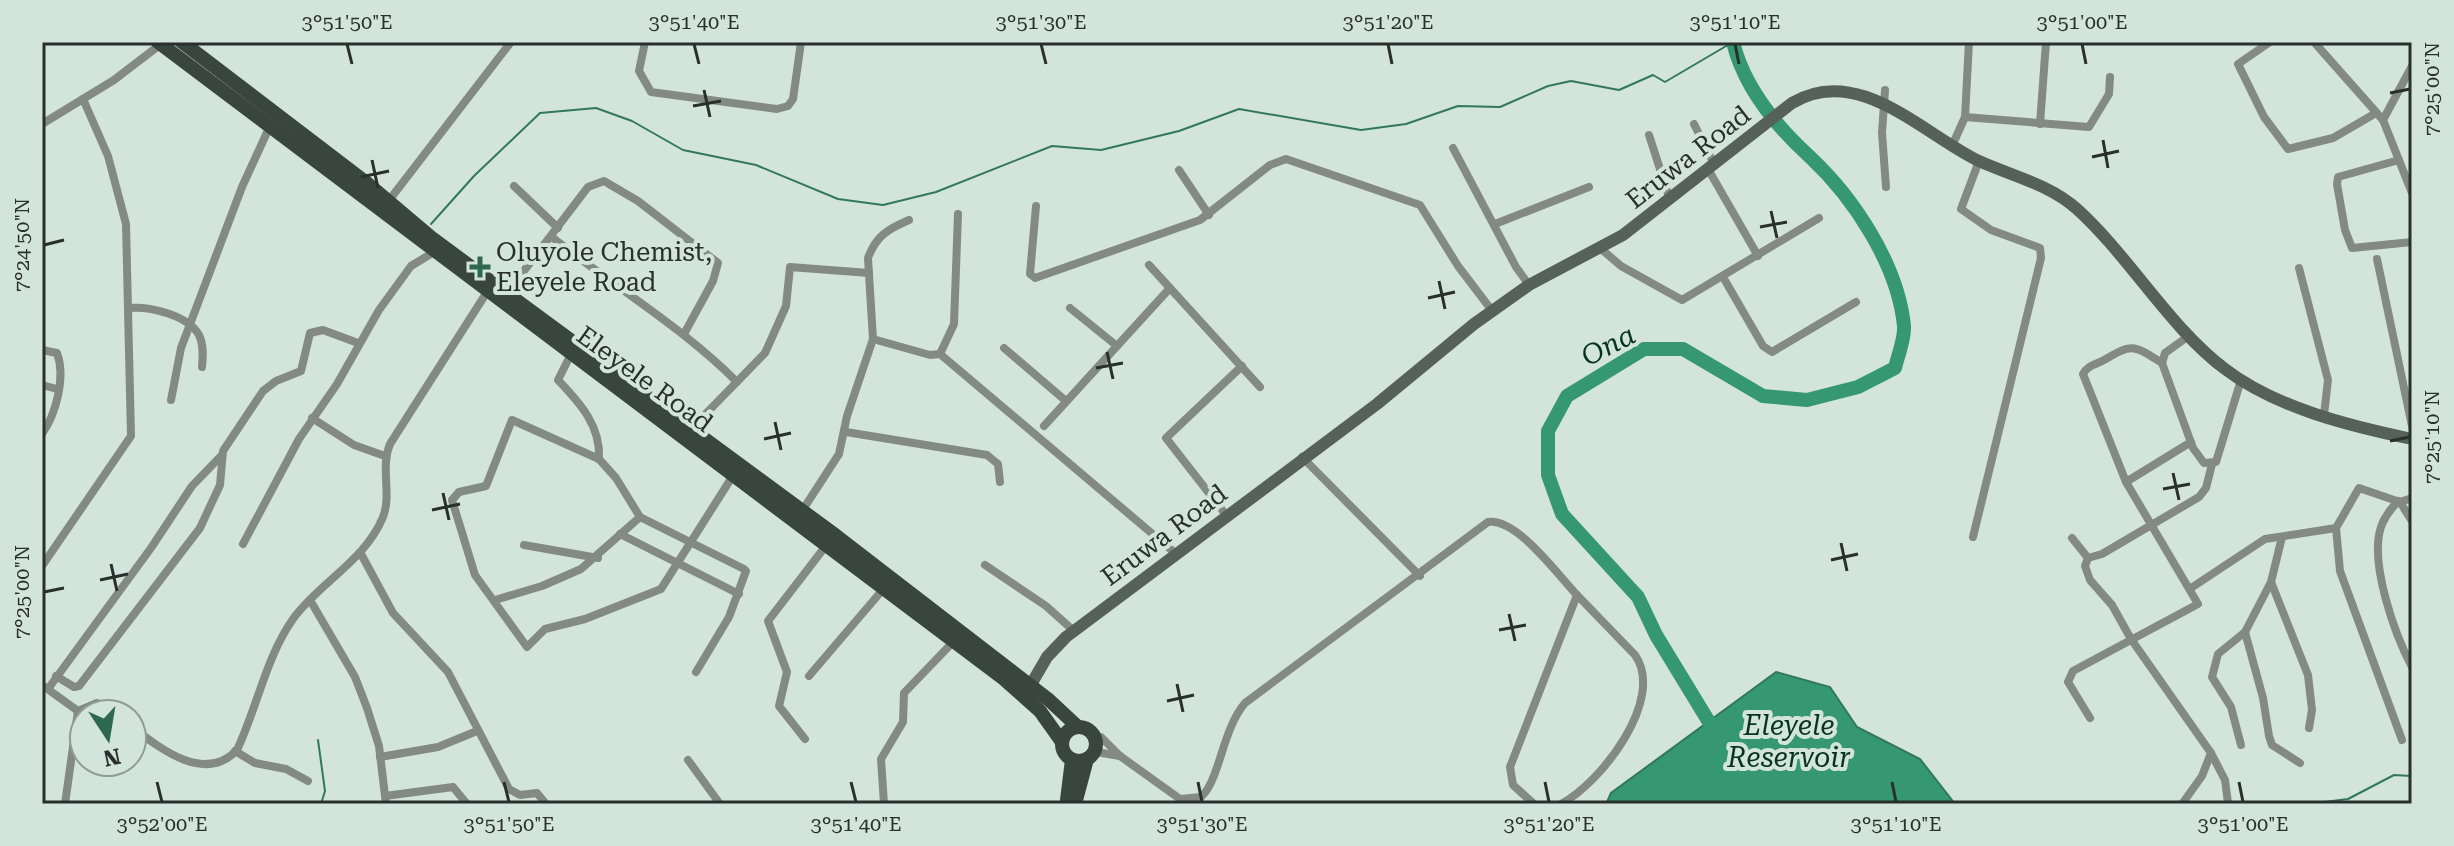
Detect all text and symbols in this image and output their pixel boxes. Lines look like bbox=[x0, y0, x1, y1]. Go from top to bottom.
text: 3°51'50"E bbox=[302, 10, 392, 34]
text: 3°51'40"E bbox=[649, 10, 739, 34]
text: 3°51'30"E bbox=[996, 10, 1086, 34]
text: 3°51'20"E bbox=[1343, 10, 1433, 34]
text: 3°51'10"E bbox=[1690, 10, 1780, 34]
text: 3°51'00"E bbox=[2037, 10, 2127, 34]
text: 7°25'00"N bbox=[2420, 42, 2444, 136]
street label: Eruwa Road bbox=[1620, 99, 1756, 215]
text: 7°24'50"N bbox=[10, 198, 34, 292]
place label: Oluyole Chemist, Eleyele Road bbox=[496, 237, 712, 297]
marker: Oluyole Chemist, Eleyele Road bbox=[471, 258, 489, 276]
water label: Ona bbox=[1576, 318, 1641, 373]
street label: Eleyele Road bbox=[571, 320, 719, 438]
text: 7°25'10"N bbox=[2420, 390, 2444, 484]
street label: Eruwa Road bbox=[1095, 478, 1233, 592]
text: 7°25'00"N bbox=[10, 545, 34, 639]
north arrow bbox=[68, 698, 148, 778]
water label: Eleyele Reservoir bbox=[1726, 709, 1851, 774]
text: N bbox=[101, 743, 123, 771]
text: 3°52'00"E bbox=[117, 812, 207, 836]
text: 3°51'50"E bbox=[464, 812, 554, 836]
text: 3°51'40"E bbox=[811, 812, 901, 836]
text: 3°51'30"E bbox=[1157, 812, 1247, 836]
text: 3°51'20"E bbox=[1504, 812, 1594, 836]
text: 3°51'10"E bbox=[1851, 812, 1941, 836]
text: 3°51'00"E bbox=[2198, 812, 2288, 836]

